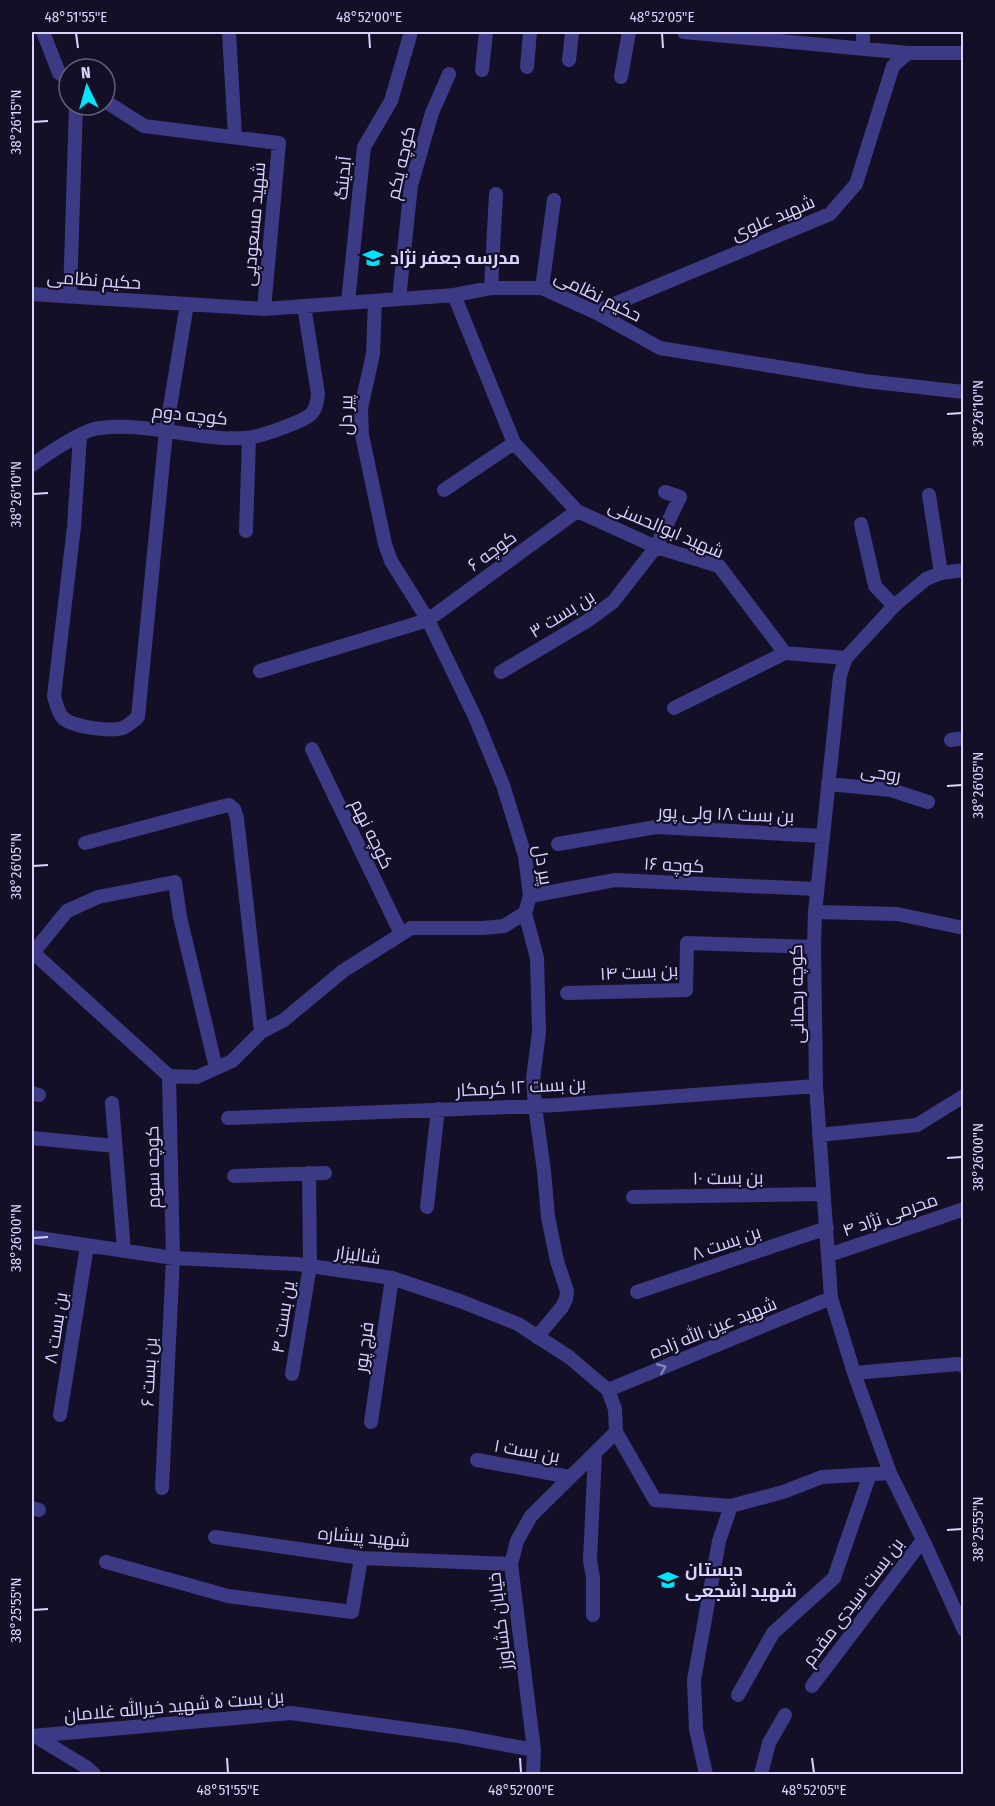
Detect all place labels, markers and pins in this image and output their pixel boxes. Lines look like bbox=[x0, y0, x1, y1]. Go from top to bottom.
school or university icon: مدرسه جعفر نژاد bbox=[361, 246, 385, 270]
place label: مدرسه جعفر نژاد bbox=[390, 247, 520, 269]
place label: دبستان شهید اشجعی bbox=[685, 1559, 797, 1602]
school or university icon: دبستان شهید اشجعی bbox=[656, 1568, 680, 1592]

